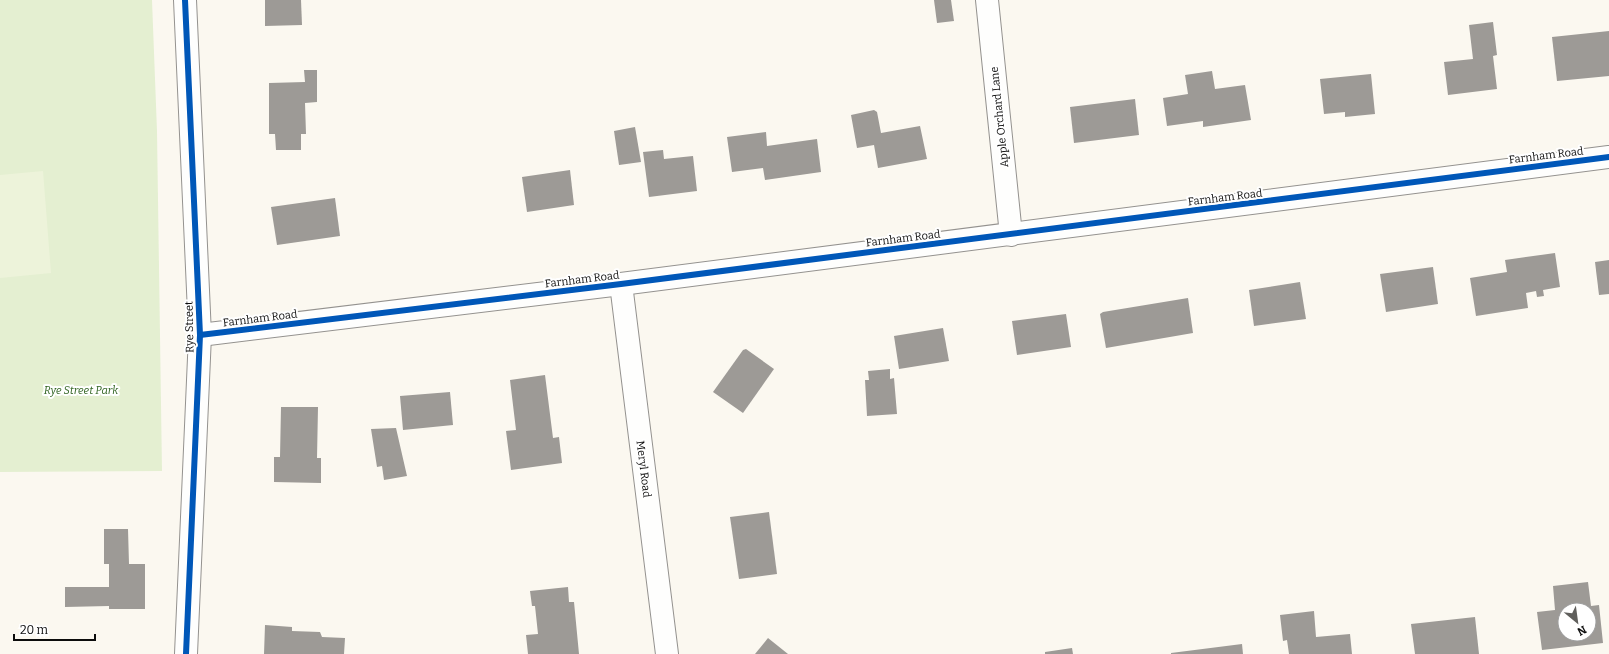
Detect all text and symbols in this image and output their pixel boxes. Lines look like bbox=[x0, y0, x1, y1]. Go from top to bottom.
street label: Apple Orchard Lane bbox=[988, 66, 1011, 168]
street label: Farnham Road bbox=[1508, 144, 1585, 167]
street label: Farnham Road bbox=[1187, 186, 1264, 209]
street label: Farnham Road bbox=[865, 227, 942, 250]
street label: Farnham Road bbox=[544, 268, 621, 291]
street label: Rye Street bbox=[183, 301, 196, 353]
street label: Farnham Road bbox=[222, 307, 299, 330]
park label: Rye Street Park bbox=[44, 384, 119, 397]
street label: Meryl Road bbox=[634, 440, 654, 499]
north arrow bbox=[1557, 602, 1597, 642]
scale bar bbox=[14, 616, 95, 642]
text: 20 m bbox=[20, 623, 49, 637]
text: N bbox=[1574, 623, 1588, 638]

